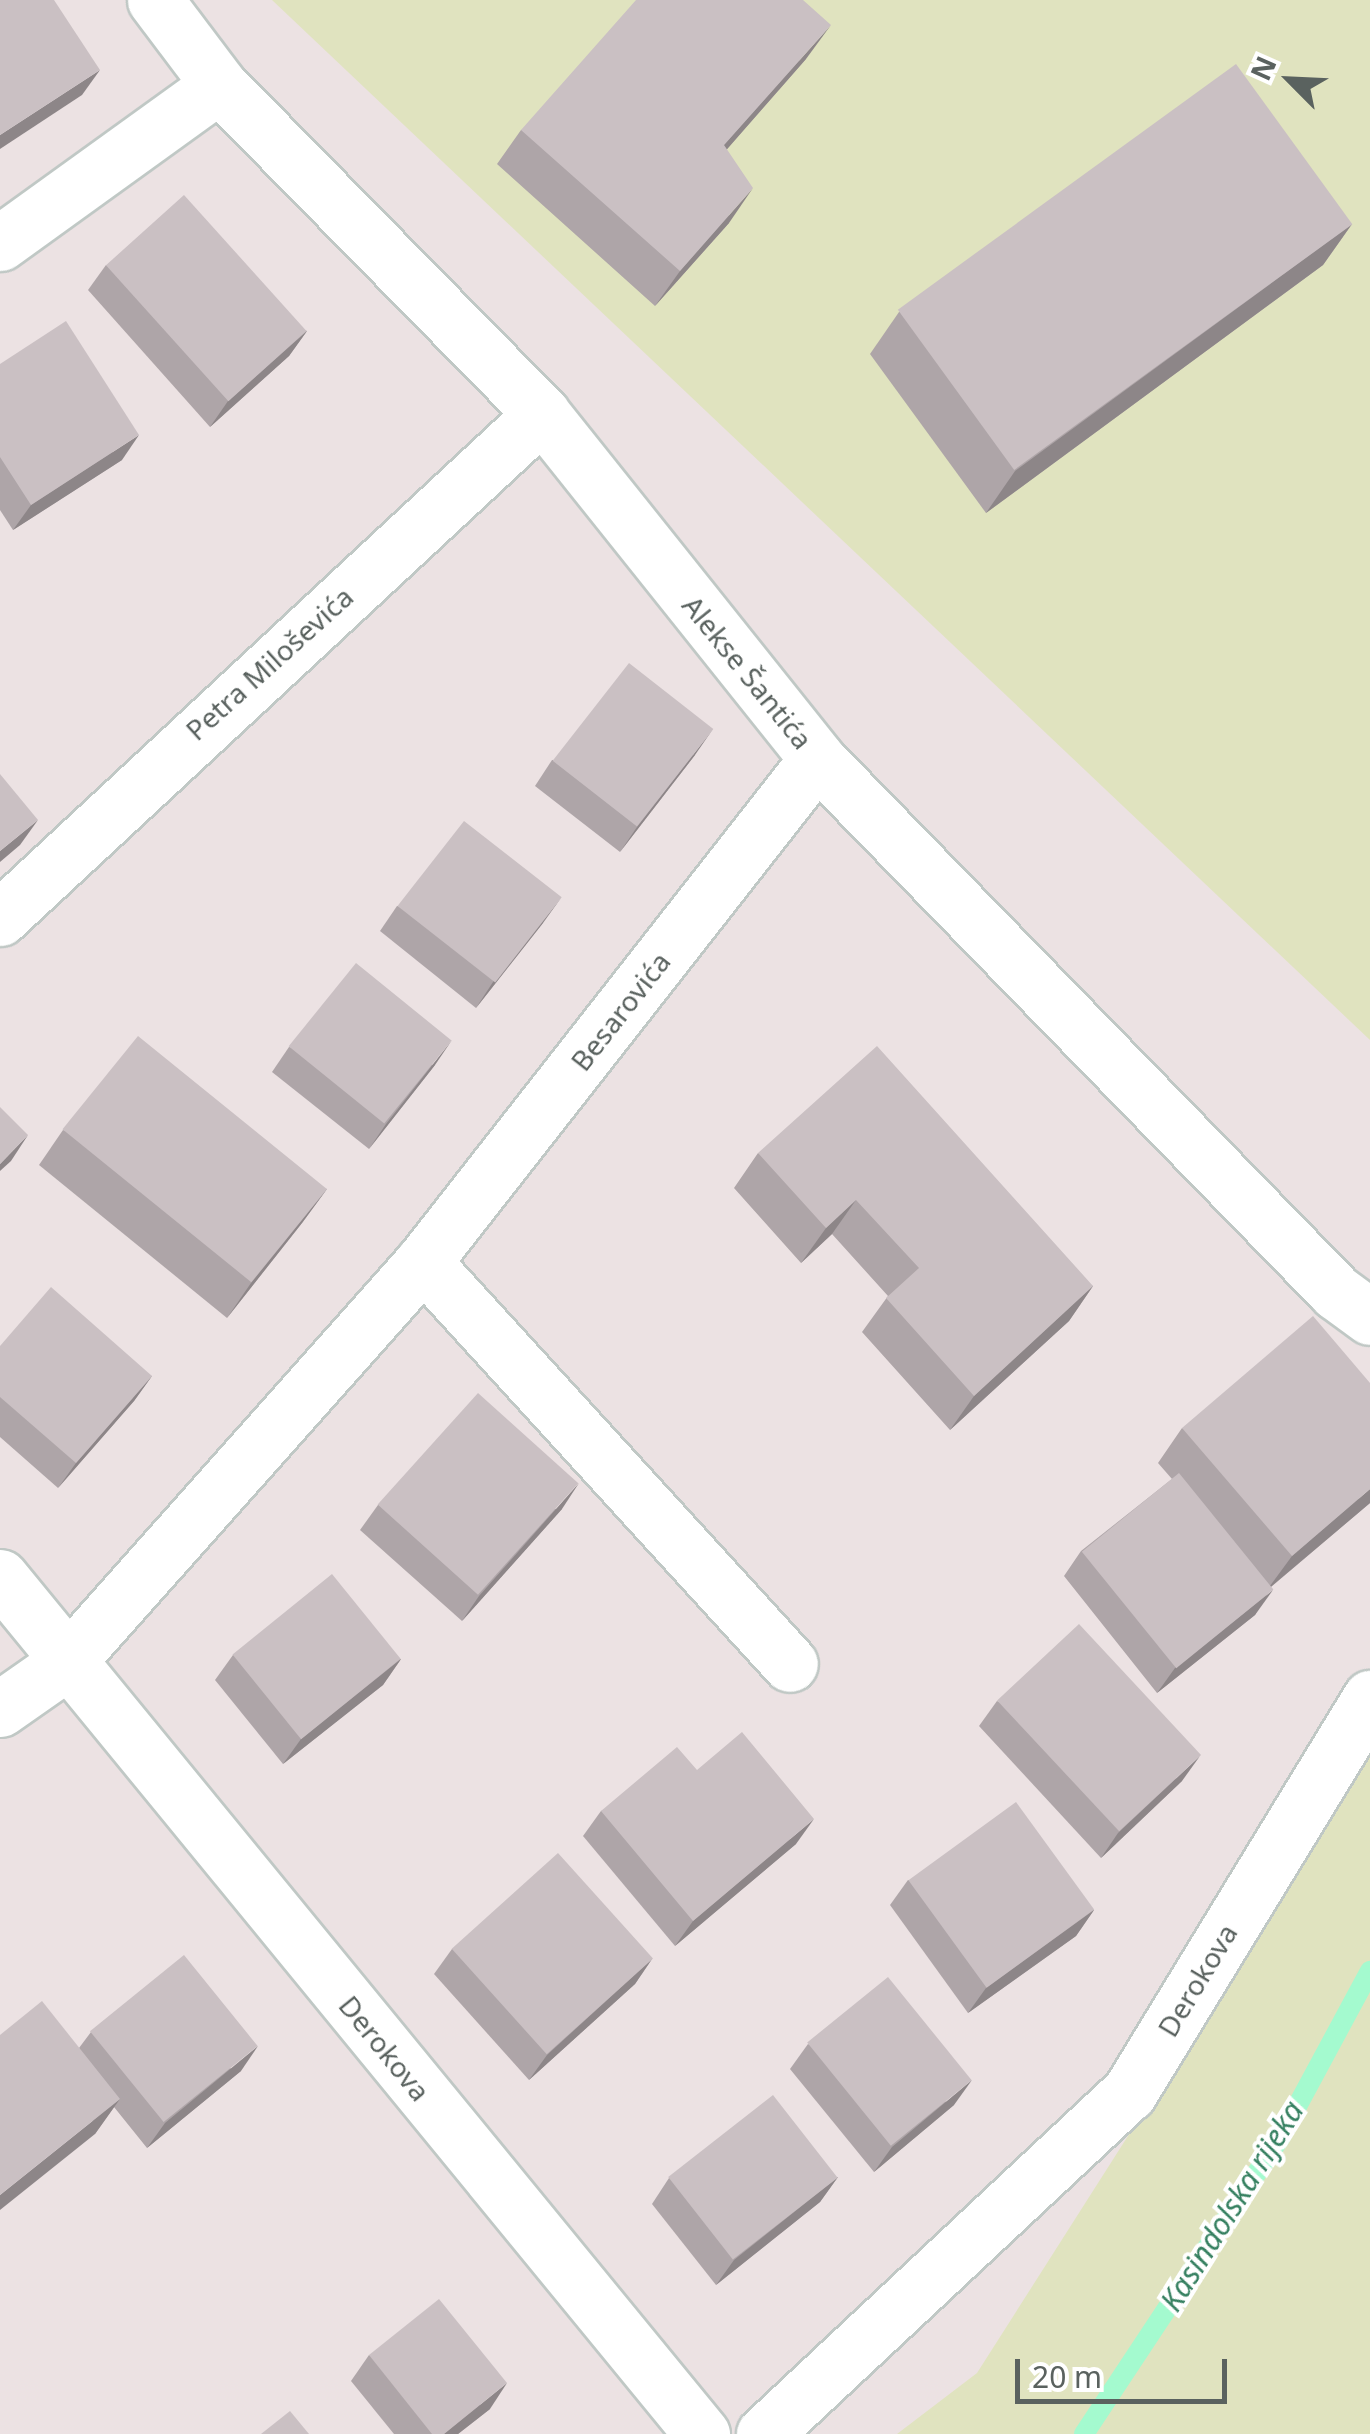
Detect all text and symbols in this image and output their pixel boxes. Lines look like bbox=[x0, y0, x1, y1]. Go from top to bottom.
north arrow bbox=[1240, 30, 1340, 130]
text: N bbox=[1241, 50, 1285, 86]
street label: Petra Miloševića bbox=[179, 579, 359, 747]
street label: Alekse Šantića bbox=[676, 589, 820, 755]
street label: Besarovića bbox=[563, 945, 677, 1077]
street label: Derokova bbox=[1150, 1918, 1244, 2042]
street label: Derokova bbox=[332, 1989, 438, 2107]
water label: Kasindolska rijeka bbox=[1153, 2094, 1311, 2318]
scale bar bbox=[1020, 2339, 1232, 2401]
text: 20 m bbox=[1032, 2356, 1102, 2397]

